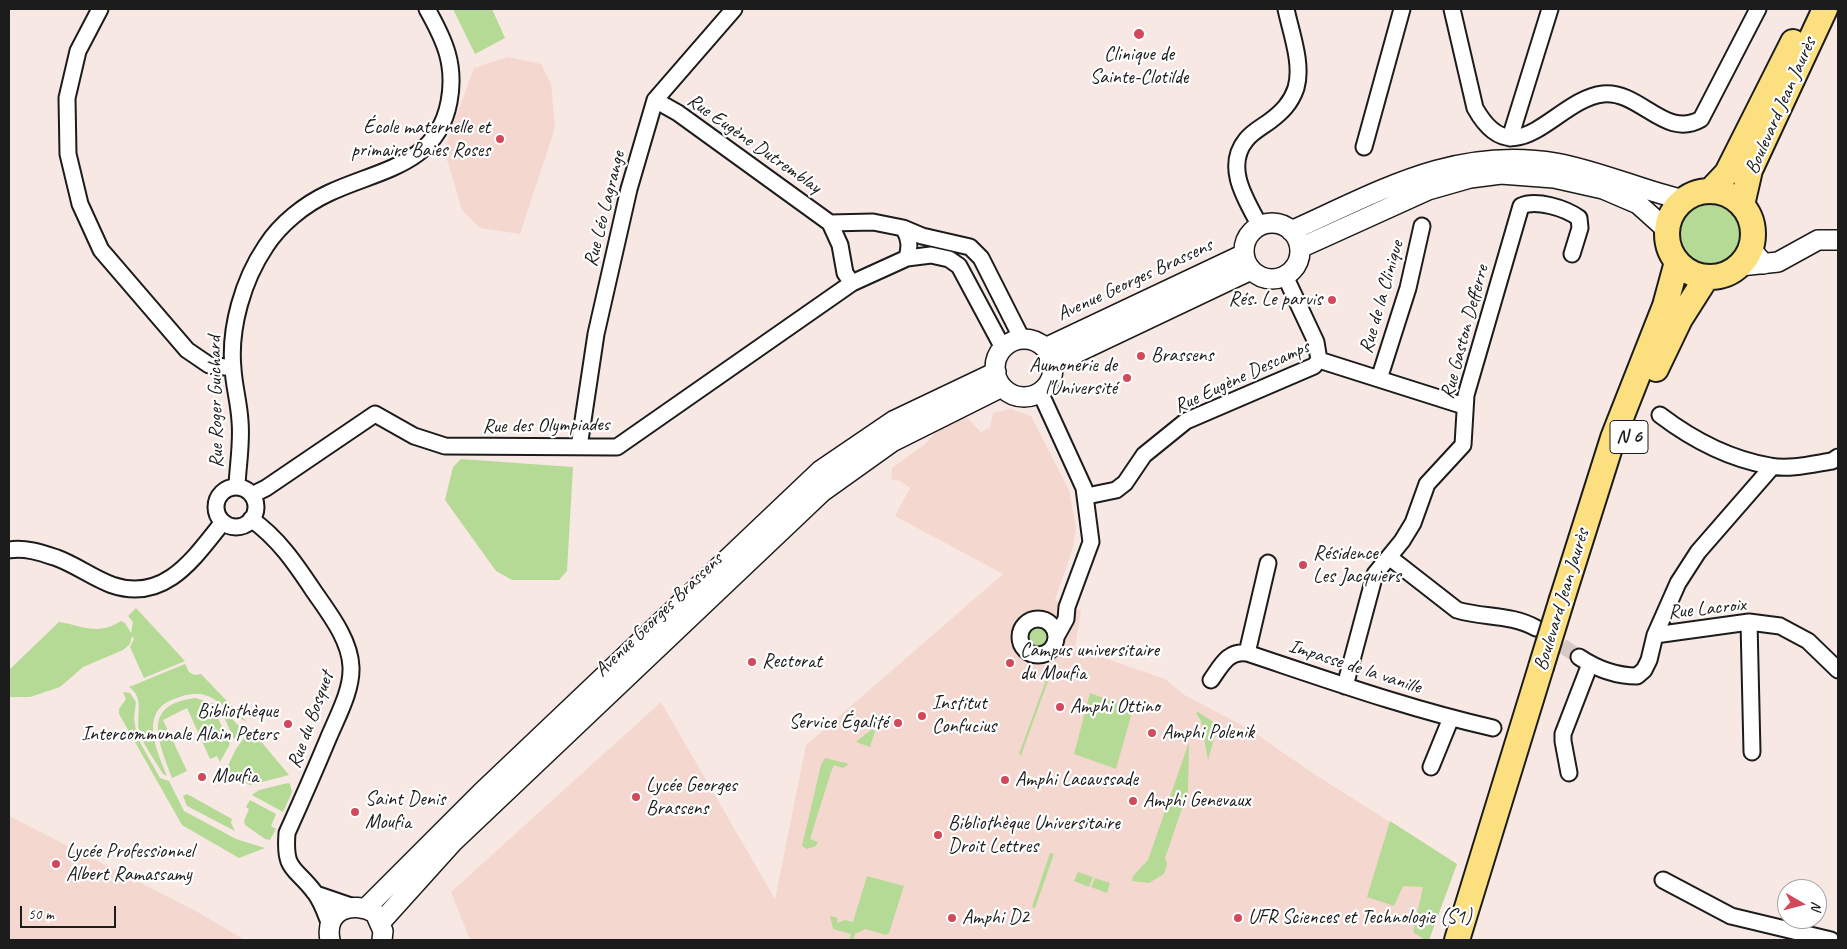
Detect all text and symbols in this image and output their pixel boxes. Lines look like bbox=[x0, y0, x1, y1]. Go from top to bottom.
marker: Clinique de Sainte-Clotilde bbox=[1132, 27, 1146, 41]
street label: Boulevard Jean Jaurès bbox=[1740, 34, 1822, 178]
place label: Clinique de Sainte-Clotilde bbox=[1090, 43, 1188, 90]
street label: Rue Eugène Dutremblay bbox=[682, 89, 826, 199]
place label: École maternelle et primaire Baies Roses bbox=[351, 116, 490, 163]
marker: École maternelle et primaire Baies Roses bbox=[494, 133, 506, 145]
street label: Rue Léo Lagrange bbox=[579, 149, 631, 269]
street label: Avenue Georges Brassens bbox=[1053, 233, 1217, 327]
street label: Rue de la Clinique bbox=[1354, 238, 1410, 356]
street label: Rue Gaston Defferre bbox=[1436, 263, 1494, 401]
place label: Rés. Le parvis bbox=[1229, 288, 1322, 312]
marker: Rés. Le parvis bbox=[1326, 294, 1338, 306]
street label: Rue Eugène Descamps bbox=[1171, 335, 1313, 419]
street label: Rue Roger Guichard bbox=[203, 336, 229, 468]
place label: Brassens bbox=[1151, 344, 1213, 368]
marker: Brassens bbox=[1135, 350, 1147, 362]
place label: Aumonerie de l'Université bbox=[1029, 354, 1117, 401]
marker: Aumonerie de l'Université bbox=[1121, 372, 1133, 384]
street label: Rue des Olympiades bbox=[482, 413, 610, 439]
road number: N 6 bbox=[1610, 421, 1648, 454]
street label: Boulevard Jean Jaurès bbox=[1529, 526, 1595, 674]
place label: Résidence Les Jacquiers bbox=[1313, 542, 1401, 589]
street label: Avenue Georges Brassens bbox=[590, 548, 728, 682]
marker: Résidence Les Jacquiers bbox=[1297, 559, 1309, 571]
street label: Rue Lacroix bbox=[1667, 593, 1747, 625]
street label: Impasse de la vanille bbox=[1286, 634, 1424, 700]
place label: Campus universitaire du Moufia bbox=[1020, 639, 1159, 686]
place label: Rectorat bbox=[762, 650, 822, 674]
marker: Rectorat bbox=[746, 656, 758, 668]
marker: Campus universitaire du Moufia bbox=[1004, 657, 1016, 669]
street label: Rue du Bosquet bbox=[282, 668, 340, 772]
place label: Institut Confucius bbox=[932, 692, 996, 739]
place label: Amphi Ottino bbox=[1070, 695, 1160, 719]
place label: Bibliothèque Intercommunale Alain Peters bbox=[81, 700, 278, 747]
marker: Amphi Ottino bbox=[1054, 701, 1066, 713]
marker: Institut Confucius bbox=[916, 710, 928, 722]
place label: Service Égalité bbox=[789, 711, 888, 735]
marker: Service Égalité bbox=[892, 717, 904, 729]
marker: Bibliothèque Intercommunale Alain Peters bbox=[282, 718, 294, 730]
place label: Amphi Polenik bbox=[1162, 721, 1254, 745]
marker: Amphi Polenik bbox=[1146, 727, 1158, 739]
place label: Moufia bbox=[212, 765, 258, 789]
place label: Amphi Lacaussade bbox=[1015, 768, 1138, 792]
marker: Moufia bbox=[196, 771, 208, 783]
place label: Lycée Georges Brassens bbox=[646, 774, 737, 821]
marker: Amphi Lacaussade bbox=[999, 774, 1011, 786]
place label: Saint Denis Moufia bbox=[365, 788, 445, 835]
place label: Amphi Genevaux bbox=[1143, 789, 1250, 813]
marker: Lycée Georges Brassens bbox=[630, 791, 642, 803]
marker: Amphi Genevaux bbox=[1127, 795, 1139, 807]
marker: Saint Denis Moufia bbox=[349, 806, 361, 818]
place label: Bibliothèque Universitaire Droit Lettres bbox=[948, 812, 1120, 859]
marker: Bibliothèque Universitaire Droit Lettres bbox=[932, 829, 944, 841]
place label: Lycée Professionnel Albert Ramassamy bbox=[66, 840, 194, 887]
marker: Lycée Professionnel Albert Ramassamy bbox=[50, 858, 62, 870]
north arrow bbox=[1777, 879, 1827, 929]
scale bar bbox=[22, 896, 119, 928]
text: N bbox=[1807, 901, 1825, 911]
text: 50 m bbox=[28, 905, 54, 924]
place label: Amphi D2 bbox=[962, 906, 1029, 930]
place label: UFR Sciences et Technologie (S1) bbox=[1248, 906, 1472, 930]
marker: Amphi D2 bbox=[946, 912, 958, 924]
marker: UFR Sciences et Technologie (S1) bbox=[1232, 912, 1244, 924]

